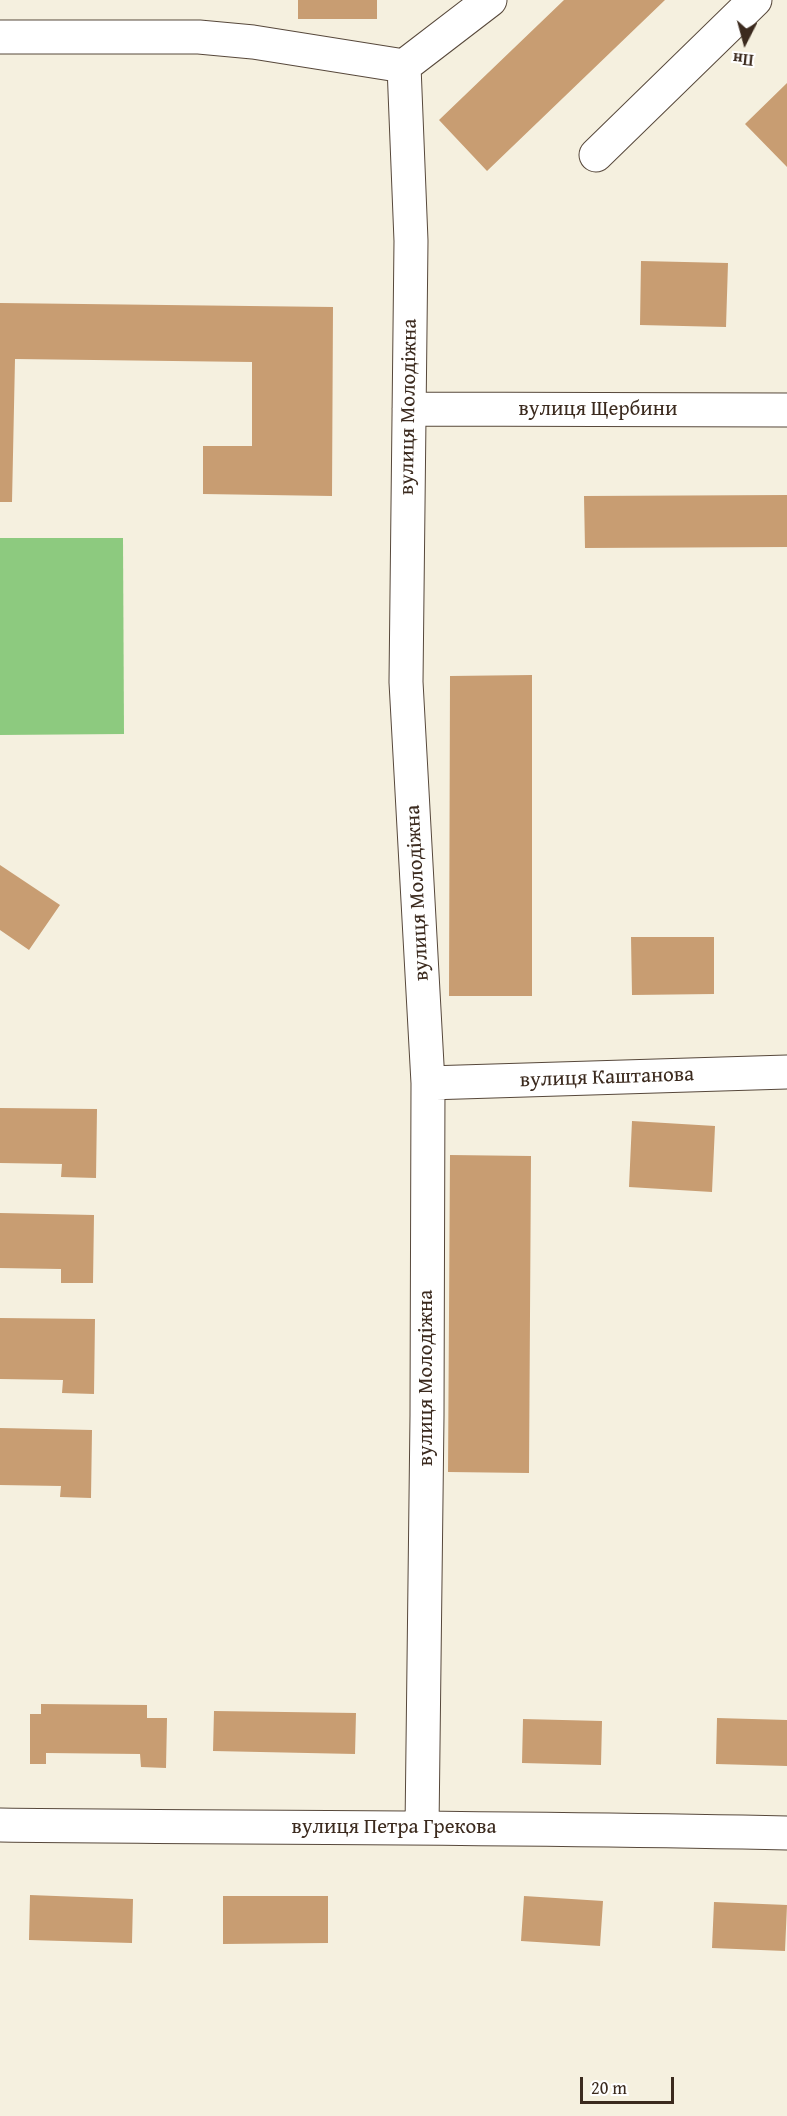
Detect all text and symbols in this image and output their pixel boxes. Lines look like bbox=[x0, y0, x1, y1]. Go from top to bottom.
north arrow bbox=[715, 12, 775, 72]
text: Пн bbox=[732, 47, 755, 73]
street label: вулиця Молодіжна bbox=[395, 319, 423, 495]
street label: вулиця Щербини bbox=[518, 397, 678, 423]
street label: вулиця Молодіжна bbox=[401, 804, 435, 982]
street label: вулиця Каштанова bbox=[519, 1062, 695, 1094]
street label: вулиця Молодіжна bbox=[414, 1290, 440, 1466]
street label: вулиця Петра Грекова bbox=[292, 1815, 496, 1841]
scale bar bbox=[583, 2065, 678, 2103]
text: 20 m bbox=[591, 2074, 627, 2101]

